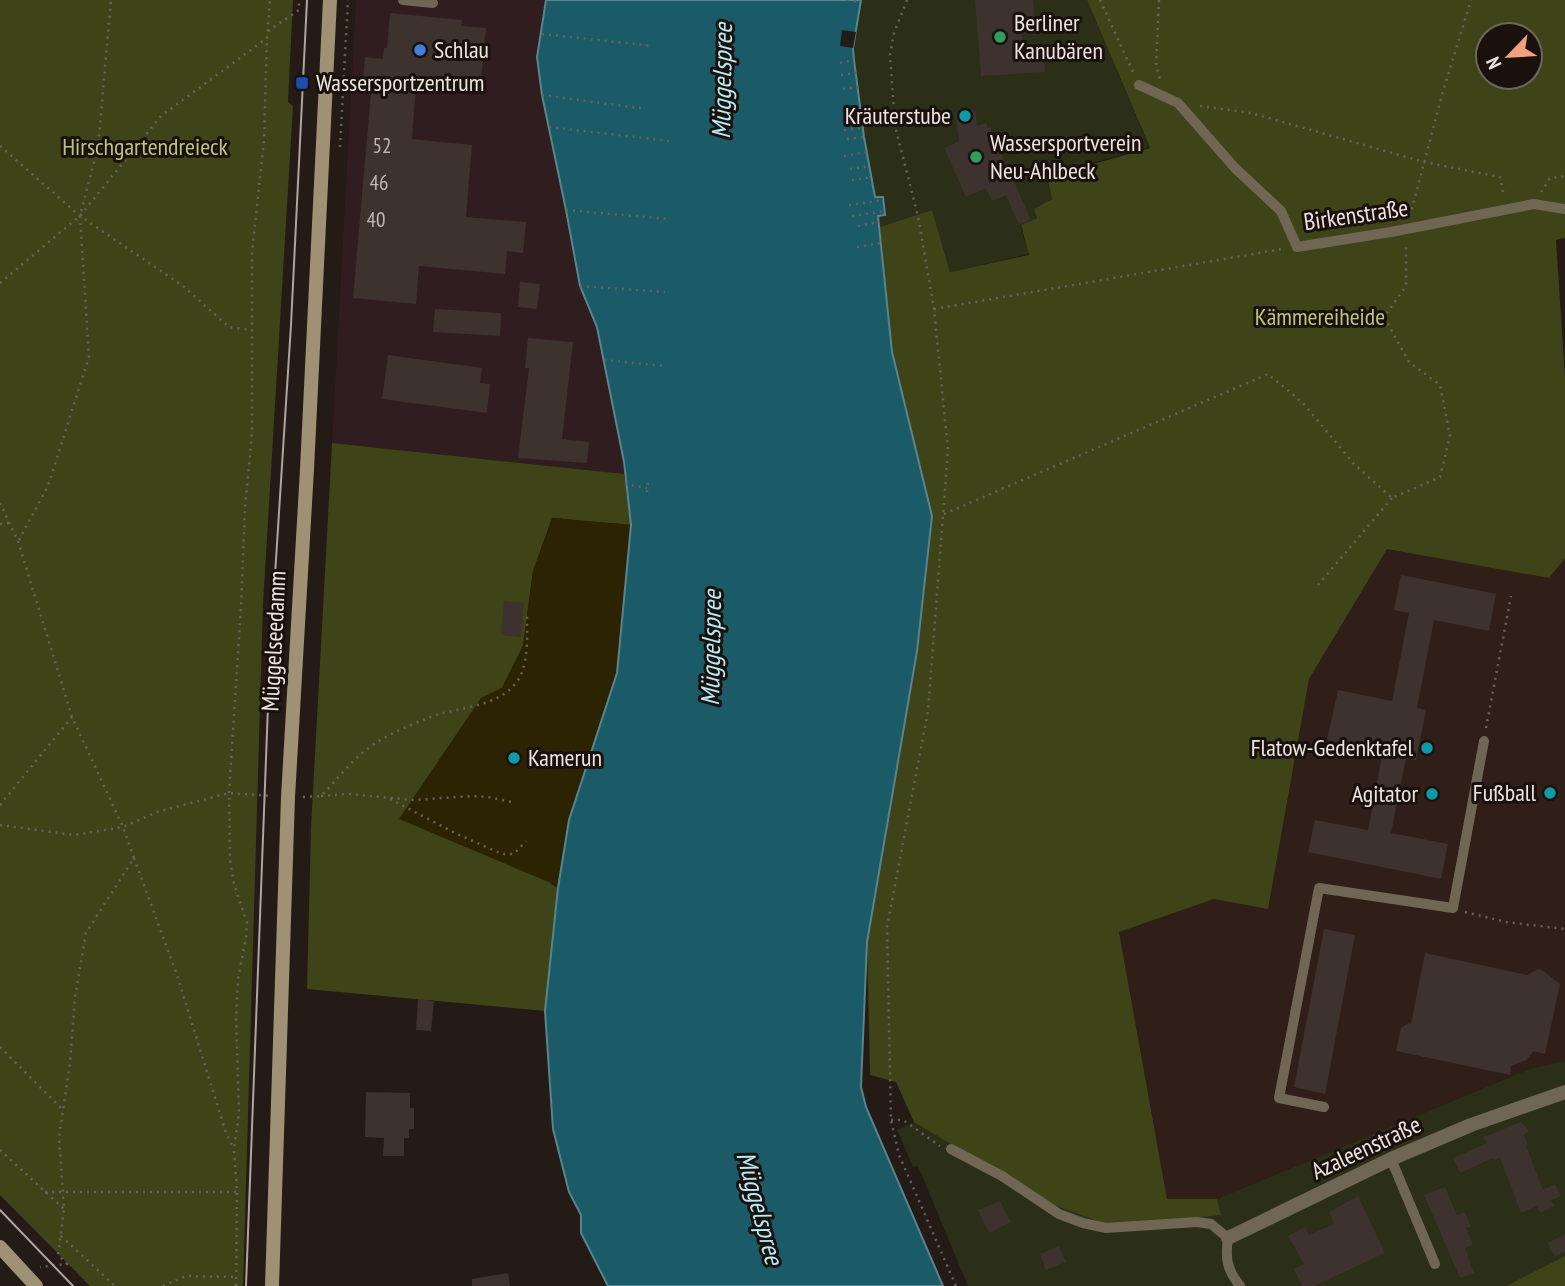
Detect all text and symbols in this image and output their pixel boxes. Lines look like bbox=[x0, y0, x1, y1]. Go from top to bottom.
place label: Berliner Kanubären bbox=[1014, 7, 1103, 66]
water label: Müggelspree bbox=[704, 21, 739, 139]
north arrow bbox=[1474, 21, 1544, 91]
marker: Berliner Kanubären bbox=[992, 29, 1008, 45]
place label: Schlau bbox=[434, 34, 489, 65]
marker: Schlau bbox=[412, 42, 428, 58]
text: N bbox=[1481, 53, 1507, 73]
place label: Wassersportzentrum bbox=[316, 67, 484, 98]
marker: Wassersportzentrum bbox=[294, 75, 310, 91]
place label: Kräuterstube bbox=[845, 100, 951, 131]
marker: Kräuterstube bbox=[957, 108, 973, 124]
place label: Wassersportverein Neu-Ahlbeck bbox=[990, 127, 1142, 186]
park label: Hirschgartendreieck bbox=[62, 131, 228, 162]
house number: 52 bbox=[373, 132, 391, 159]
marker: Wassersportverein Neu-Ahlbeck bbox=[968, 149, 984, 165]
house number: 46 bbox=[370, 169, 388, 196]
street label: Birkenstraße bbox=[1302, 192, 1410, 237]
house number: 40 bbox=[367, 206, 385, 233]
park label: Kämmereiheide bbox=[1255, 301, 1385, 332]
street label: Müggelseedamm bbox=[254, 570, 293, 712]
water label: Müggelspree bbox=[693, 588, 728, 706]
place label: Flatow-Gedenktafel bbox=[1251, 732, 1413, 763]
marker: Flatow-Gedenktafel bbox=[1419, 740, 1435, 756]
place label: Kamerun bbox=[528, 742, 602, 773]
marker: Kamerun bbox=[506, 750, 522, 766]
place label: Fußball bbox=[1473, 777, 1536, 808]
place label: Agitator bbox=[1352, 778, 1418, 809]
marker: Fußball bbox=[1542, 785, 1558, 801]
marker: Agitator bbox=[1424, 786, 1440, 802]
street label: Azaleenstraße bbox=[1306, 1109, 1426, 1186]
water label: Müggelspree bbox=[730, 1148, 792, 1270]

